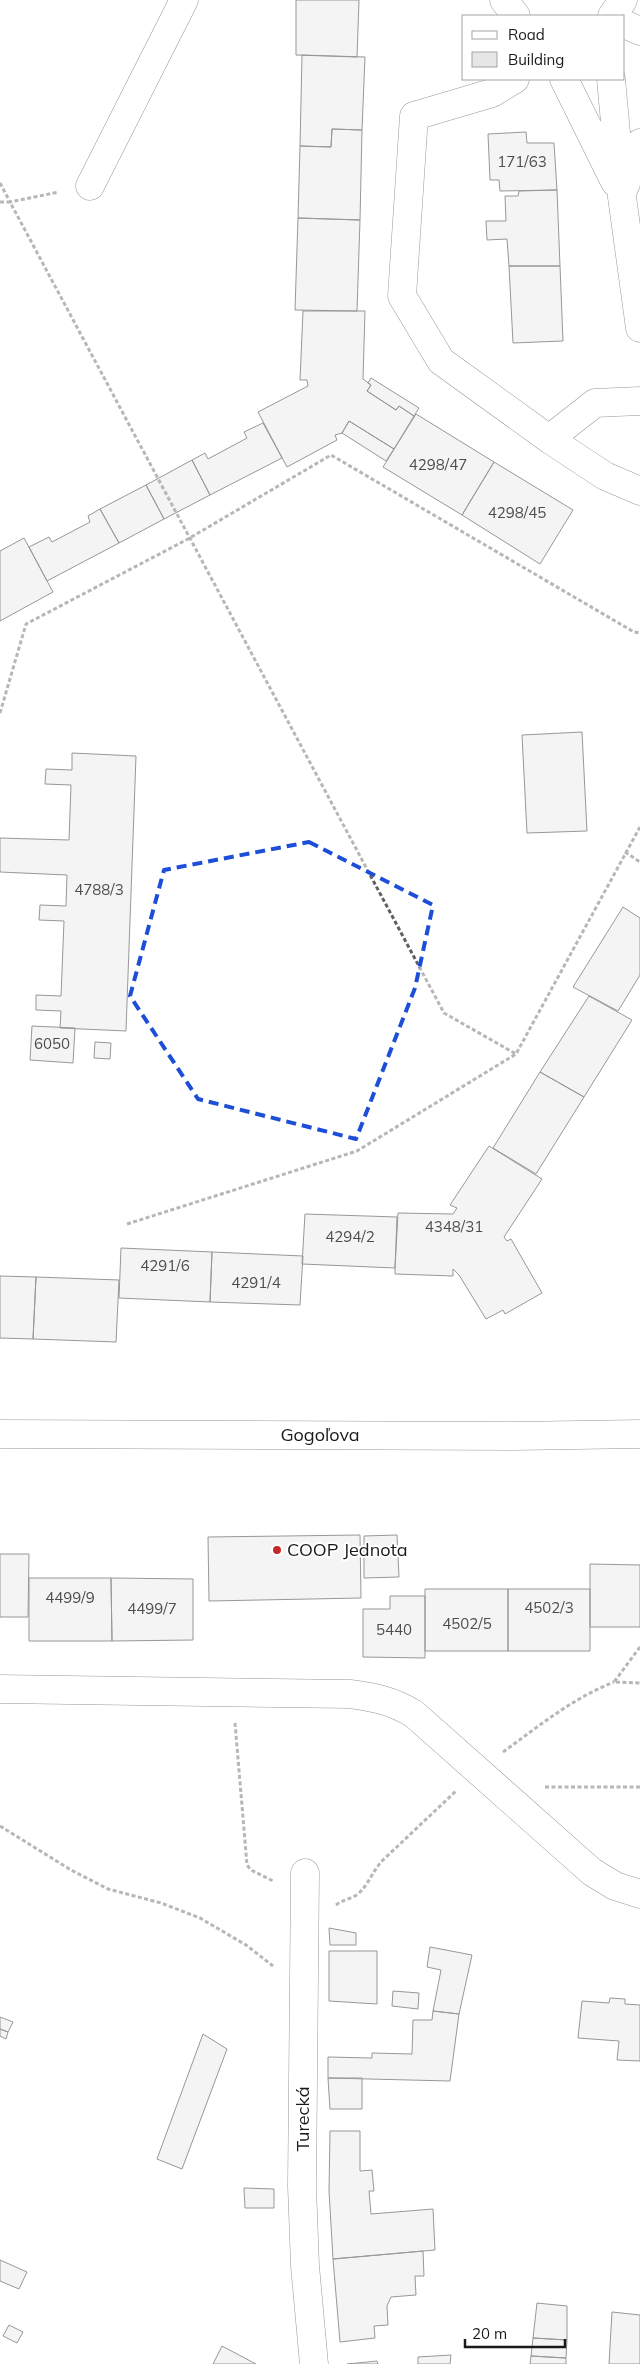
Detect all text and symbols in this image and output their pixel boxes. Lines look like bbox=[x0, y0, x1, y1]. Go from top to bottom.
legend bbox=[462, 15, 625, 80]
text: Road bbox=[508, 25, 545, 44]
text: Building bbox=[508, 50, 564, 69]
house number: 171/63 bbox=[497, 152, 547, 171]
house number: 4298/47 bbox=[409, 455, 467, 474]
house number: 4298/45 bbox=[488, 503, 546, 522]
house number: 4788/3 bbox=[74, 880, 124, 899]
house number: 6050 bbox=[34, 1034, 70, 1053]
house number: 4348/31 bbox=[425, 1217, 483, 1236]
house number: 4294/2 bbox=[325, 1227, 375, 1246]
house number: 4291/6 bbox=[140, 1256, 190, 1275]
house number: 4291/4 bbox=[231, 1273, 281, 1292]
street label: Gogoľova bbox=[280, 1423, 360, 1446]
place label: COOP Jednota bbox=[287, 1538, 407, 1561]
marker: COOP Jednota bbox=[271, 1544, 283, 1556]
house number: 4499/9 bbox=[45, 1588, 95, 1607]
house number: 4502/3 bbox=[524, 1598, 574, 1617]
house number: 4499/7 bbox=[127, 1599, 177, 1618]
house number: 4502/5 bbox=[442, 1614, 492, 1633]
house number: 5440 bbox=[376, 1620, 412, 1639]
street label: Turecká bbox=[291, 2086, 314, 2152]
scale bar bbox=[465, 2316, 565, 2348]
text: 20 m bbox=[472, 2324, 507, 2343]

